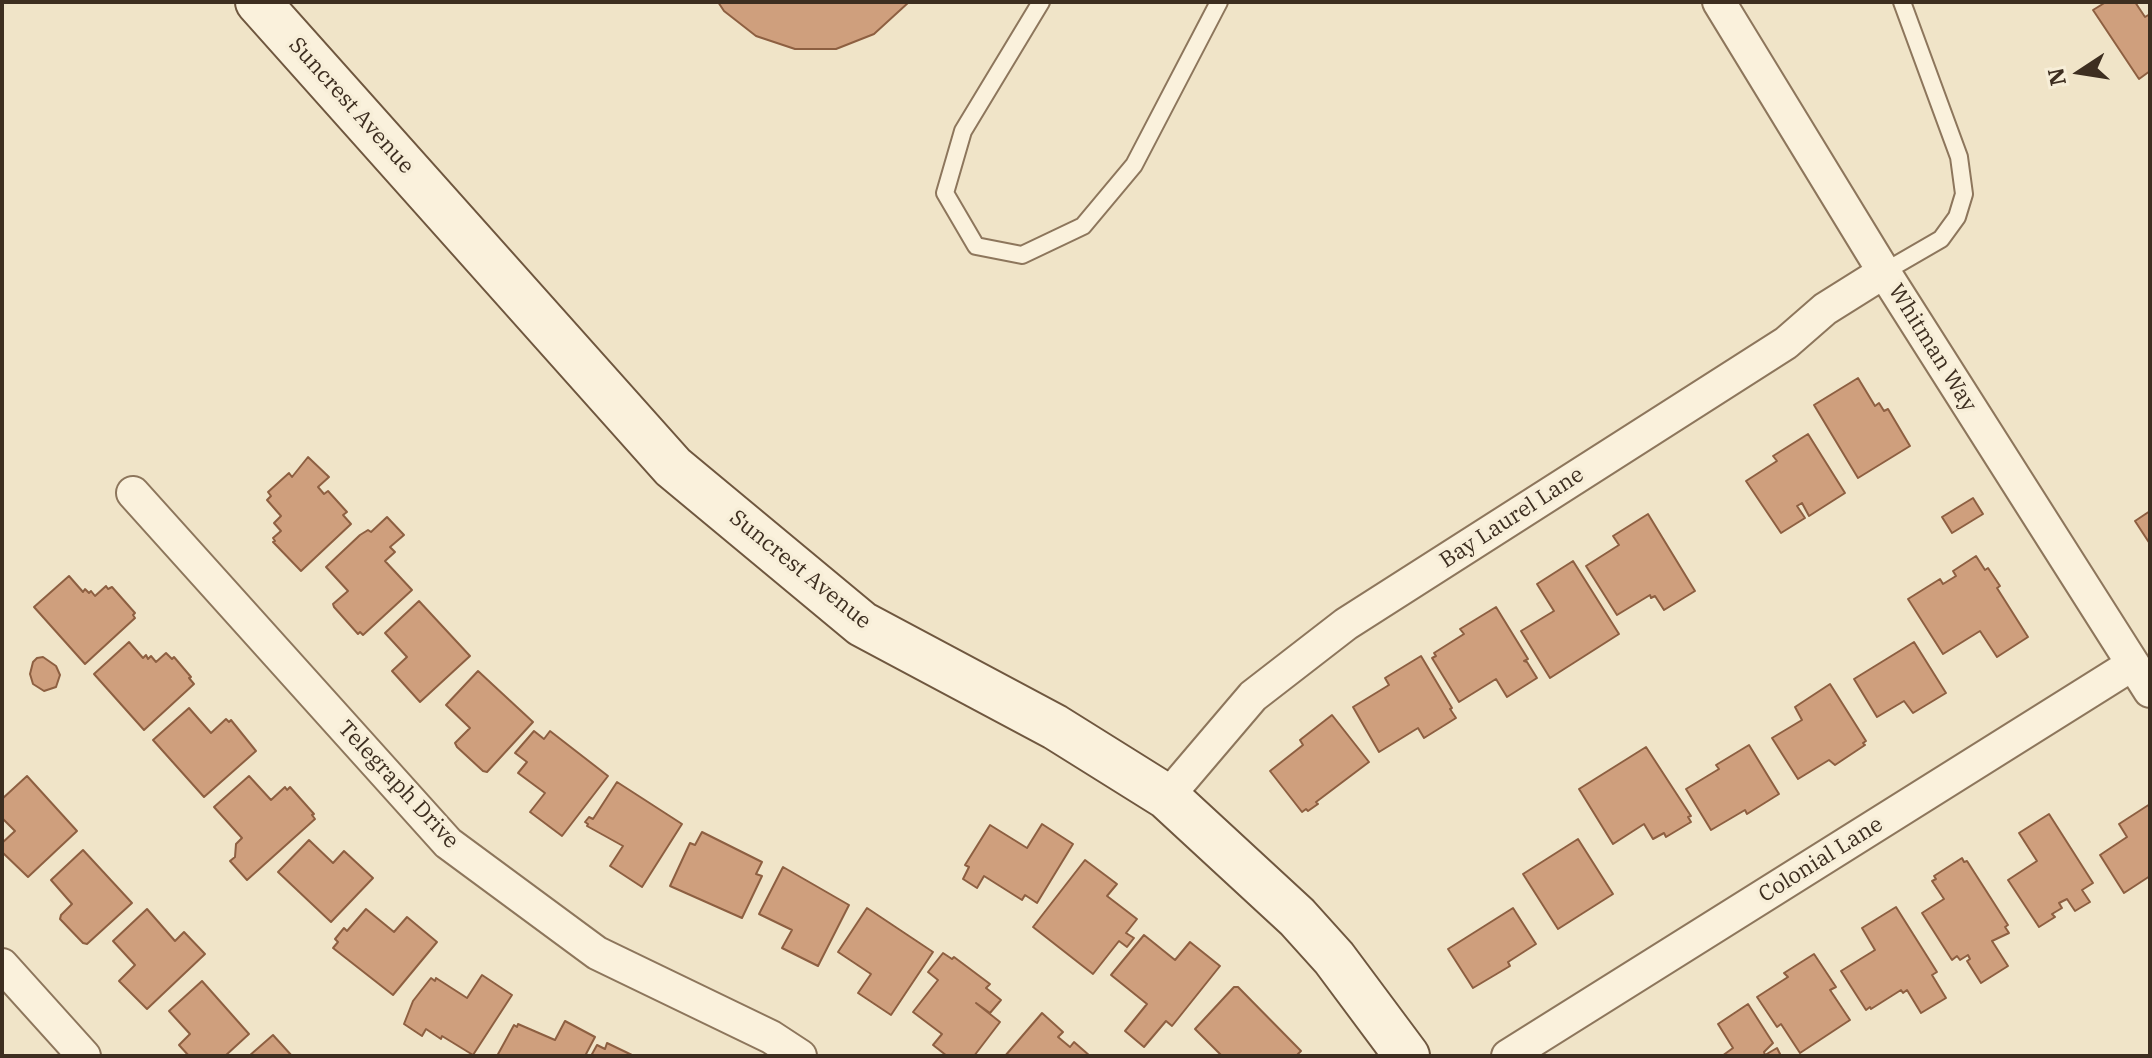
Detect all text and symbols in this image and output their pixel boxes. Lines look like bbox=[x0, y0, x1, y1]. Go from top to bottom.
street label: Suncrest Avenue bbox=[283, 32, 419, 180]
north arrow bbox=[2040, 32, 2120, 112]
text: N bbox=[2040, 66, 2072, 89]
street label: Whitman Way bbox=[1882, 279, 1982, 417]
street label: Bay Laurel Lane bbox=[1435, 462, 1589, 574]
street label: Suncrest Avenue bbox=[724, 505, 876, 635]
street label: Telegraph Drive bbox=[332, 716, 464, 854]
street label: Colonial Lane bbox=[1754, 811, 1888, 909]

